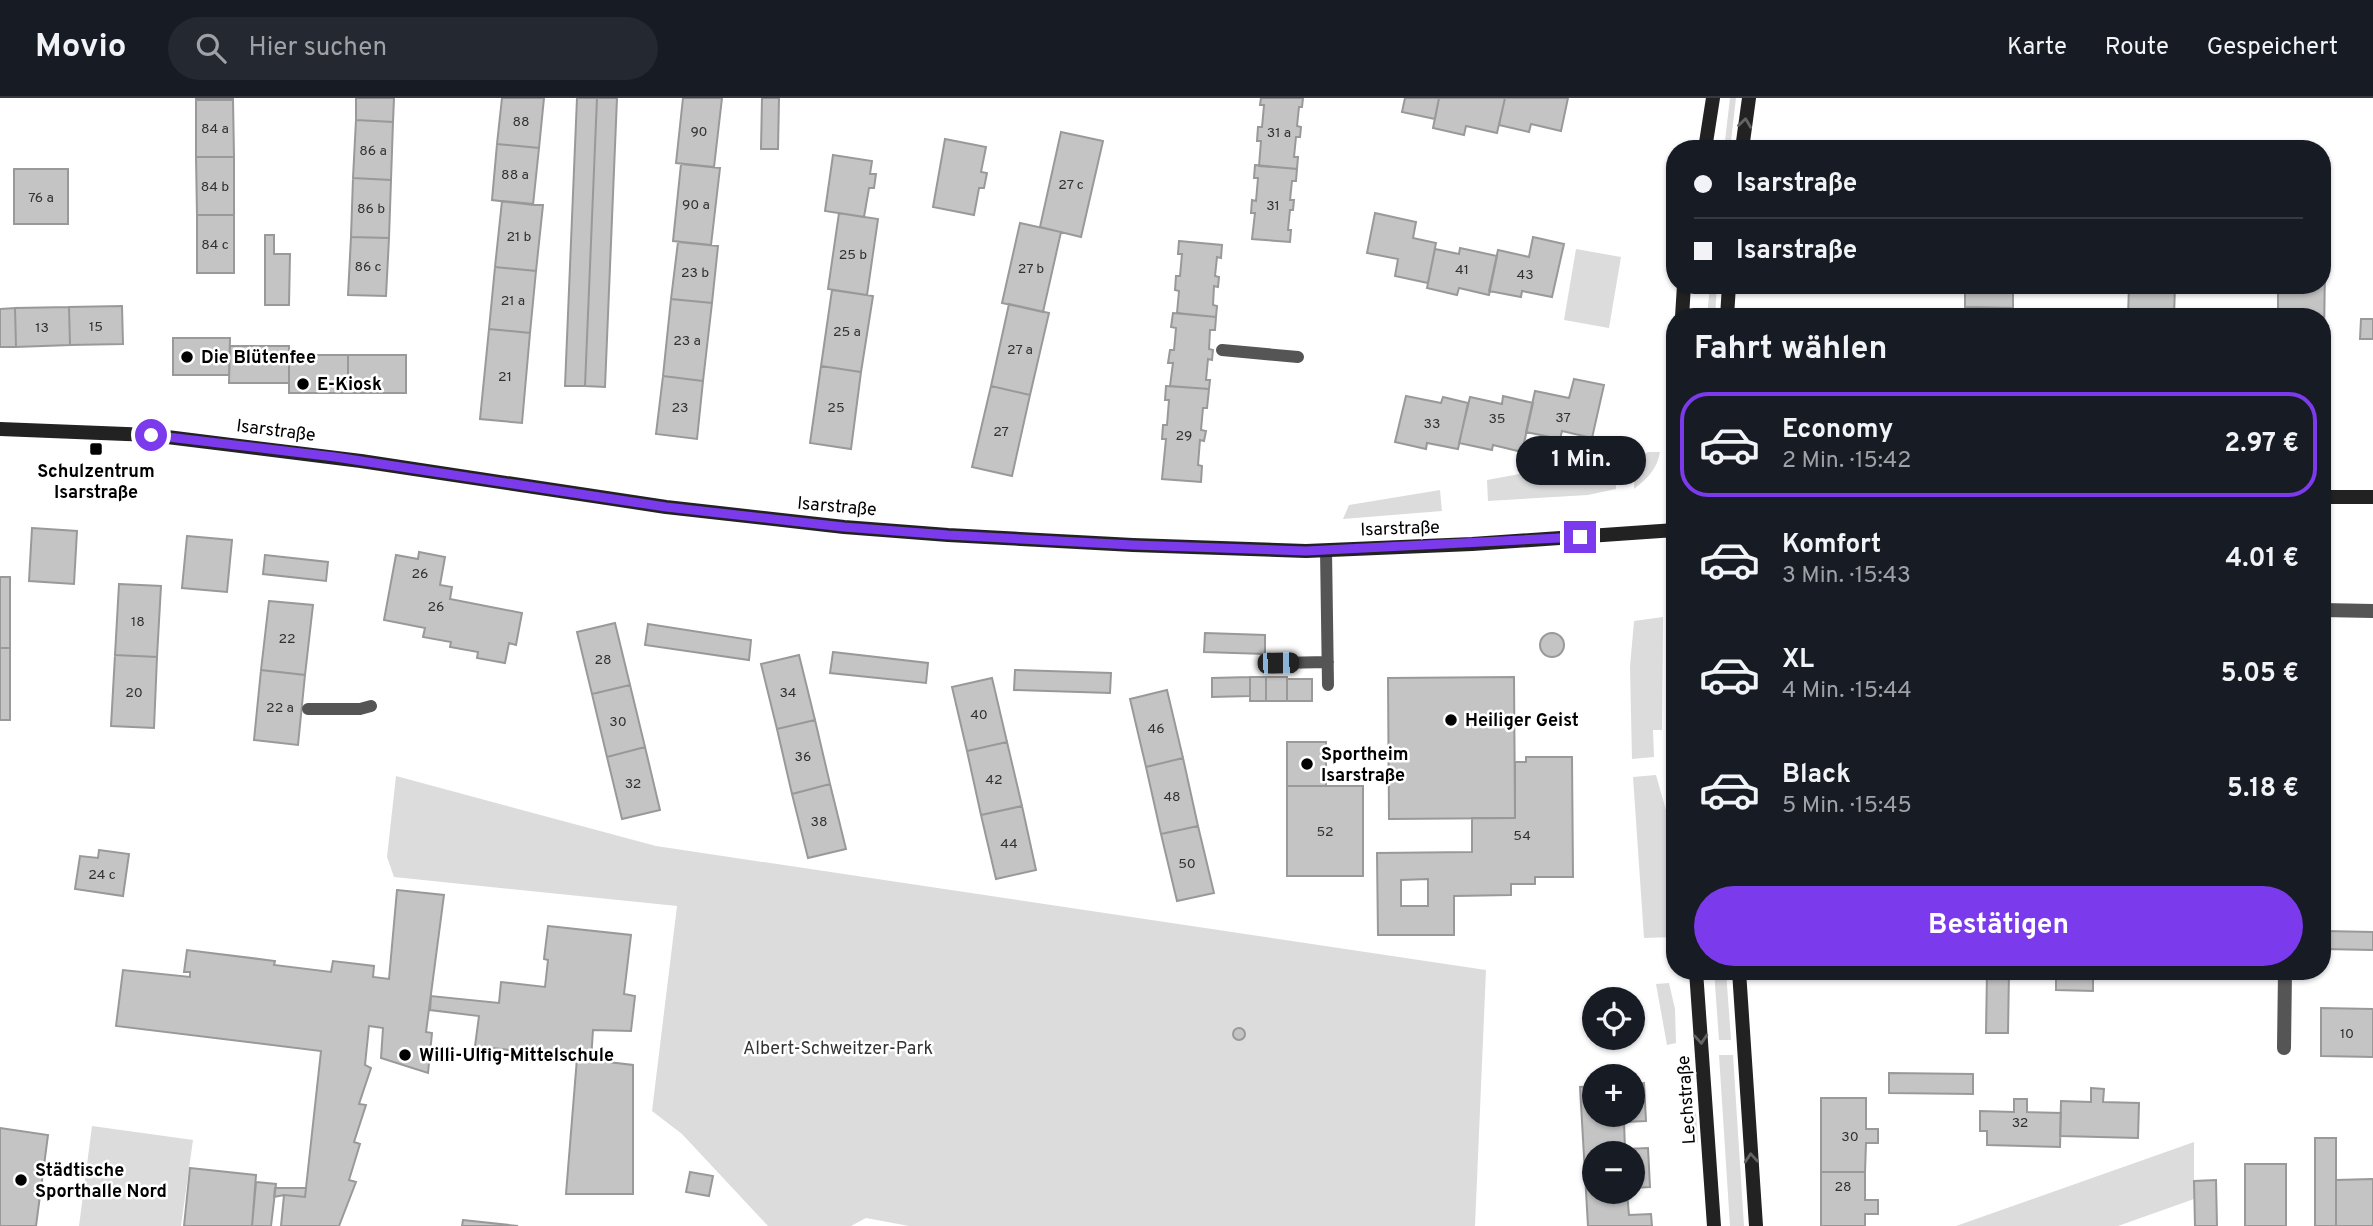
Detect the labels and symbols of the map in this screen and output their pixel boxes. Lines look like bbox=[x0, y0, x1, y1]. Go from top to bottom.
house number: 88 bbox=[512, 114, 530, 131]
one-way arrow bbox=[1737, 117, 1752, 129]
house number: 84 a bbox=[201, 121, 229, 138]
house number: 90 bbox=[690, 124, 708, 141]
house number: 31 a bbox=[1267, 125, 1291, 142]
house number: 86 a bbox=[359, 143, 387, 160]
house number: 88 a bbox=[501, 167, 529, 184]
house number: 27 c bbox=[1058, 177, 1084, 194]
house number: 84 b bbox=[201, 179, 229, 196]
house number: 76 a bbox=[28, 190, 54, 207]
house number: 90 a bbox=[682, 197, 710, 214]
house number: 31 bbox=[1266, 198, 1280, 215]
house number: 86 b bbox=[357, 201, 385, 218]
house number: 21 b bbox=[507, 229, 532, 246]
house number: 84 c bbox=[201, 237, 229, 254]
house number: 25 b bbox=[839, 247, 867, 264]
house number: 86 c bbox=[354, 259, 382, 276]
house number: 27 b bbox=[1018, 261, 1044, 278]
house number: 41 bbox=[1455, 262, 1469, 279]
house number: 23 b bbox=[681, 265, 709, 282]
house number: 43 bbox=[1516, 267, 1534, 284]
house number: 21 a bbox=[501, 293, 525, 310]
house number: 15 bbox=[89, 319, 103, 336]
house number: 13 bbox=[35, 320, 49, 337]
house number: 25 a bbox=[833, 324, 861, 341]
house number: 23 a bbox=[673, 333, 701, 350]
house number: 27 a bbox=[1007, 342, 1033, 359]
place label: Die Blütenfee bbox=[201, 347, 316, 370]
marker: Die Blütenfee bbox=[179, 349, 195, 365]
house number: 21 bbox=[498, 369, 512, 386]
place label: E-Kiosk bbox=[317, 374, 382, 397]
marker: E-Kiosk bbox=[295, 376, 311, 392]
house number: 23 bbox=[672, 400, 689, 417]
house number: 25 bbox=[827, 400, 845, 417]
house number: 37 bbox=[1555, 410, 1571, 427]
house number: 35 bbox=[1488, 411, 1506, 428]
street label: Isarstraße bbox=[235, 415, 317, 448]
house number: 33 bbox=[1424, 416, 1440, 433]
route start bbox=[135, 419, 167, 451]
house number: 27 bbox=[993, 424, 1009, 441]
house number: 29 bbox=[1176, 428, 1192, 445]
callout: 1 Min. bbox=[1515, 436, 1645, 484]
marker: Schulzentrum Isarstraße bbox=[88, 441, 104, 457]
place label: Schulzentrum Isarstraße bbox=[37, 461, 155, 505]
street label: Isarstraße bbox=[796, 493, 878, 522]
street label: Isarstraße bbox=[1360, 517, 1440, 542]
route end bbox=[1564, 521, 1596, 553]
house number: 26 bbox=[412, 566, 428, 583]
house number: 26 bbox=[428, 599, 444, 616]
house number: 18 bbox=[131, 614, 145, 631]
house number: 22 bbox=[278, 631, 296, 648]
house number: 28 bbox=[594, 652, 612, 669]
car bbox=[1257, 652, 1300, 674]
house number: 20 bbox=[125, 685, 143, 702]
house number: 34 bbox=[779, 685, 797, 702]
house number: 22 a bbox=[266, 700, 294, 717]
house number: 40 bbox=[970, 707, 988, 724]
place label: Heiliger Geist bbox=[1465, 710, 1579, 733]
marker: Heiliger Geist bbox=[1443, 712, 1459, 728]
house number: 30 bbox=[609, 714, 627, 731]
house number: 46 bbox=[1147, 721, 1165, 738]
place label: Sportheim Isarstraße bbox=[1321, 744, 1409, 788]
house number: 36 bbox=[795, 749, 811, 766]
marker: Sportheim Isarstraße bbox=[1299, 756, 1315, 772]
house number: 42 bbox=[985, 772, 1003, 789]
house number: 32 bbox=[625, 776, 641, 793]
house number: 48 bbox=[1163, 789, 1181, 806]
house number: 38 bbox=[811, 814, 827, 831]
house number: 52 bbox=[1316, 824, 1334, 841]
house number: 54 bbox=[1513, 828, 1531, 845]
house number: 44 bbox=[1000, 836, 1018, 853]
house number: 50 bbox=[1178, 856, 1196, 873]
house number: 24 c bbox=[88, 867, 116, 884]
house number: 10 bbox=[2340, 1026, 2354, 1043]
one-way arrow bbox=[1693, 1034, 1708, 1045]
park label: Albert-Schweitzer-Park bbox=[743, 1038, 933, 1061]
place label: Willi-Ulfig-Mittelschule bbox=[419, 1045, 614, 1068]
marker: Willi-Ulfig-Mittelschule bbox=[397, 1047, 413, 1063]
street label: Lechstraße bbox=[1673, 1055, 1702, 1145]
house number: 32 bbox=[2012, 1115, 2028, 1132]
house number: 30 bbox=[1841, 1129, 1859, 1146]
one-way arrow bbox=[1744, 1152, 1759, 1163]
place label: Städtische Sporthalle Nord bbox=[35, 1160, 167, 1204]
marker: Städtische Sporthalle Nord bbox=[13, 1172, 29, 1188]
house number: 28 bbox=[1834, 1179, 1852, 1196]

